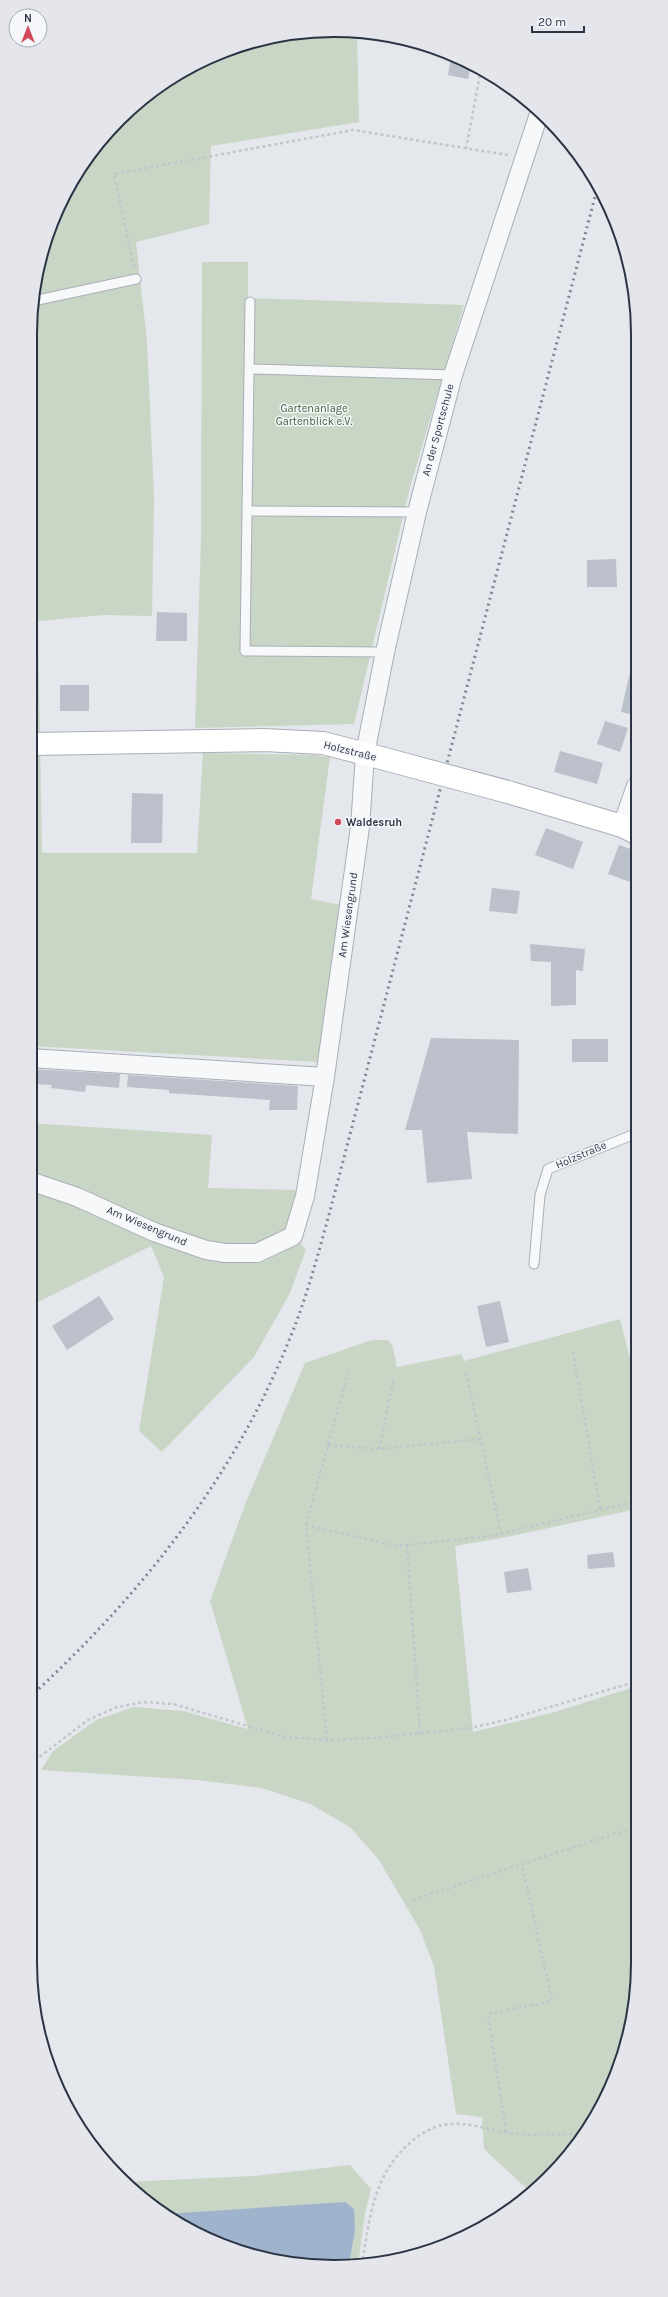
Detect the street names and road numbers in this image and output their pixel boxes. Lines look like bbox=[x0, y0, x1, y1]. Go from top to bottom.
street label: An der Sportschule bbox=[419, 382, 457, 478]
street label: Holzstraße bbox=[322, 738, 378, 764]
street label: Am Wiesengrund bbox=[336, 871, 360, 959]
street label: Holzstraße bbox=[554, 1138, 609, 1172]
street label: Am Wiesengrund bbox=[105, 1203, 189, 1249]

